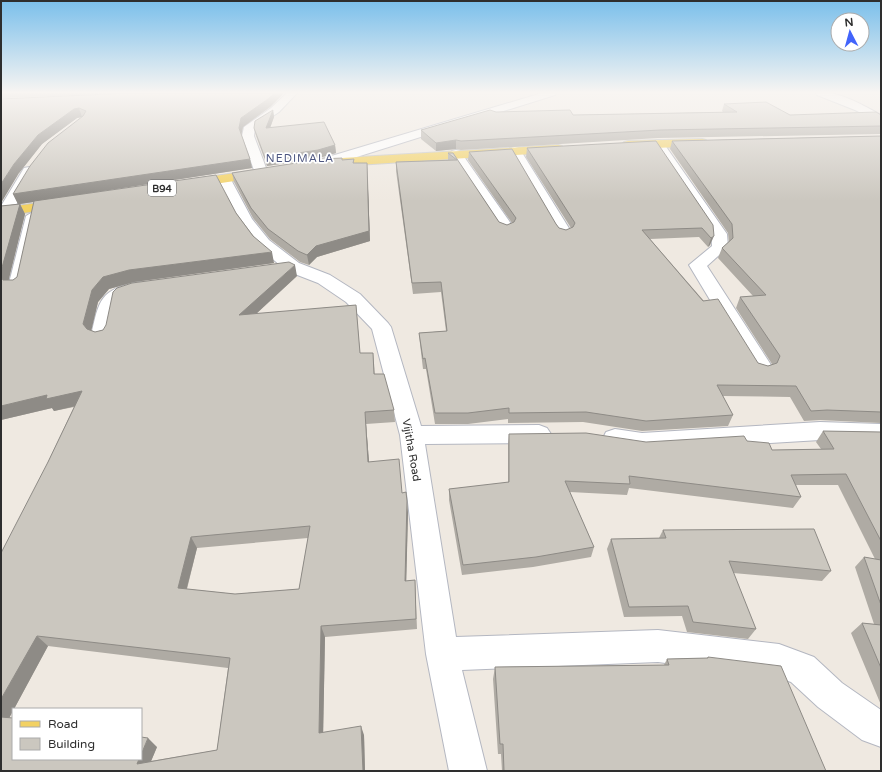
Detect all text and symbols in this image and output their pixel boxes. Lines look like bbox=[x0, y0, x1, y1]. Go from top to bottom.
north arrow bbox=[830, 12, 870, 52]
text: N bbox=[844, 16, 854, 29]
district label: NEDIMALA bbox=[266, 152, 334, 165]
road number: B94 bbox=[148, 180, 176, 196]
street label: Vijitha Road bbox=[400, 418, 423, 482]
legend bbox=[12, 708, 142, 760]
text: Road bbox=[48, 717, 78, 731]
text: Building bbox=[48, 737, 95, 751]

